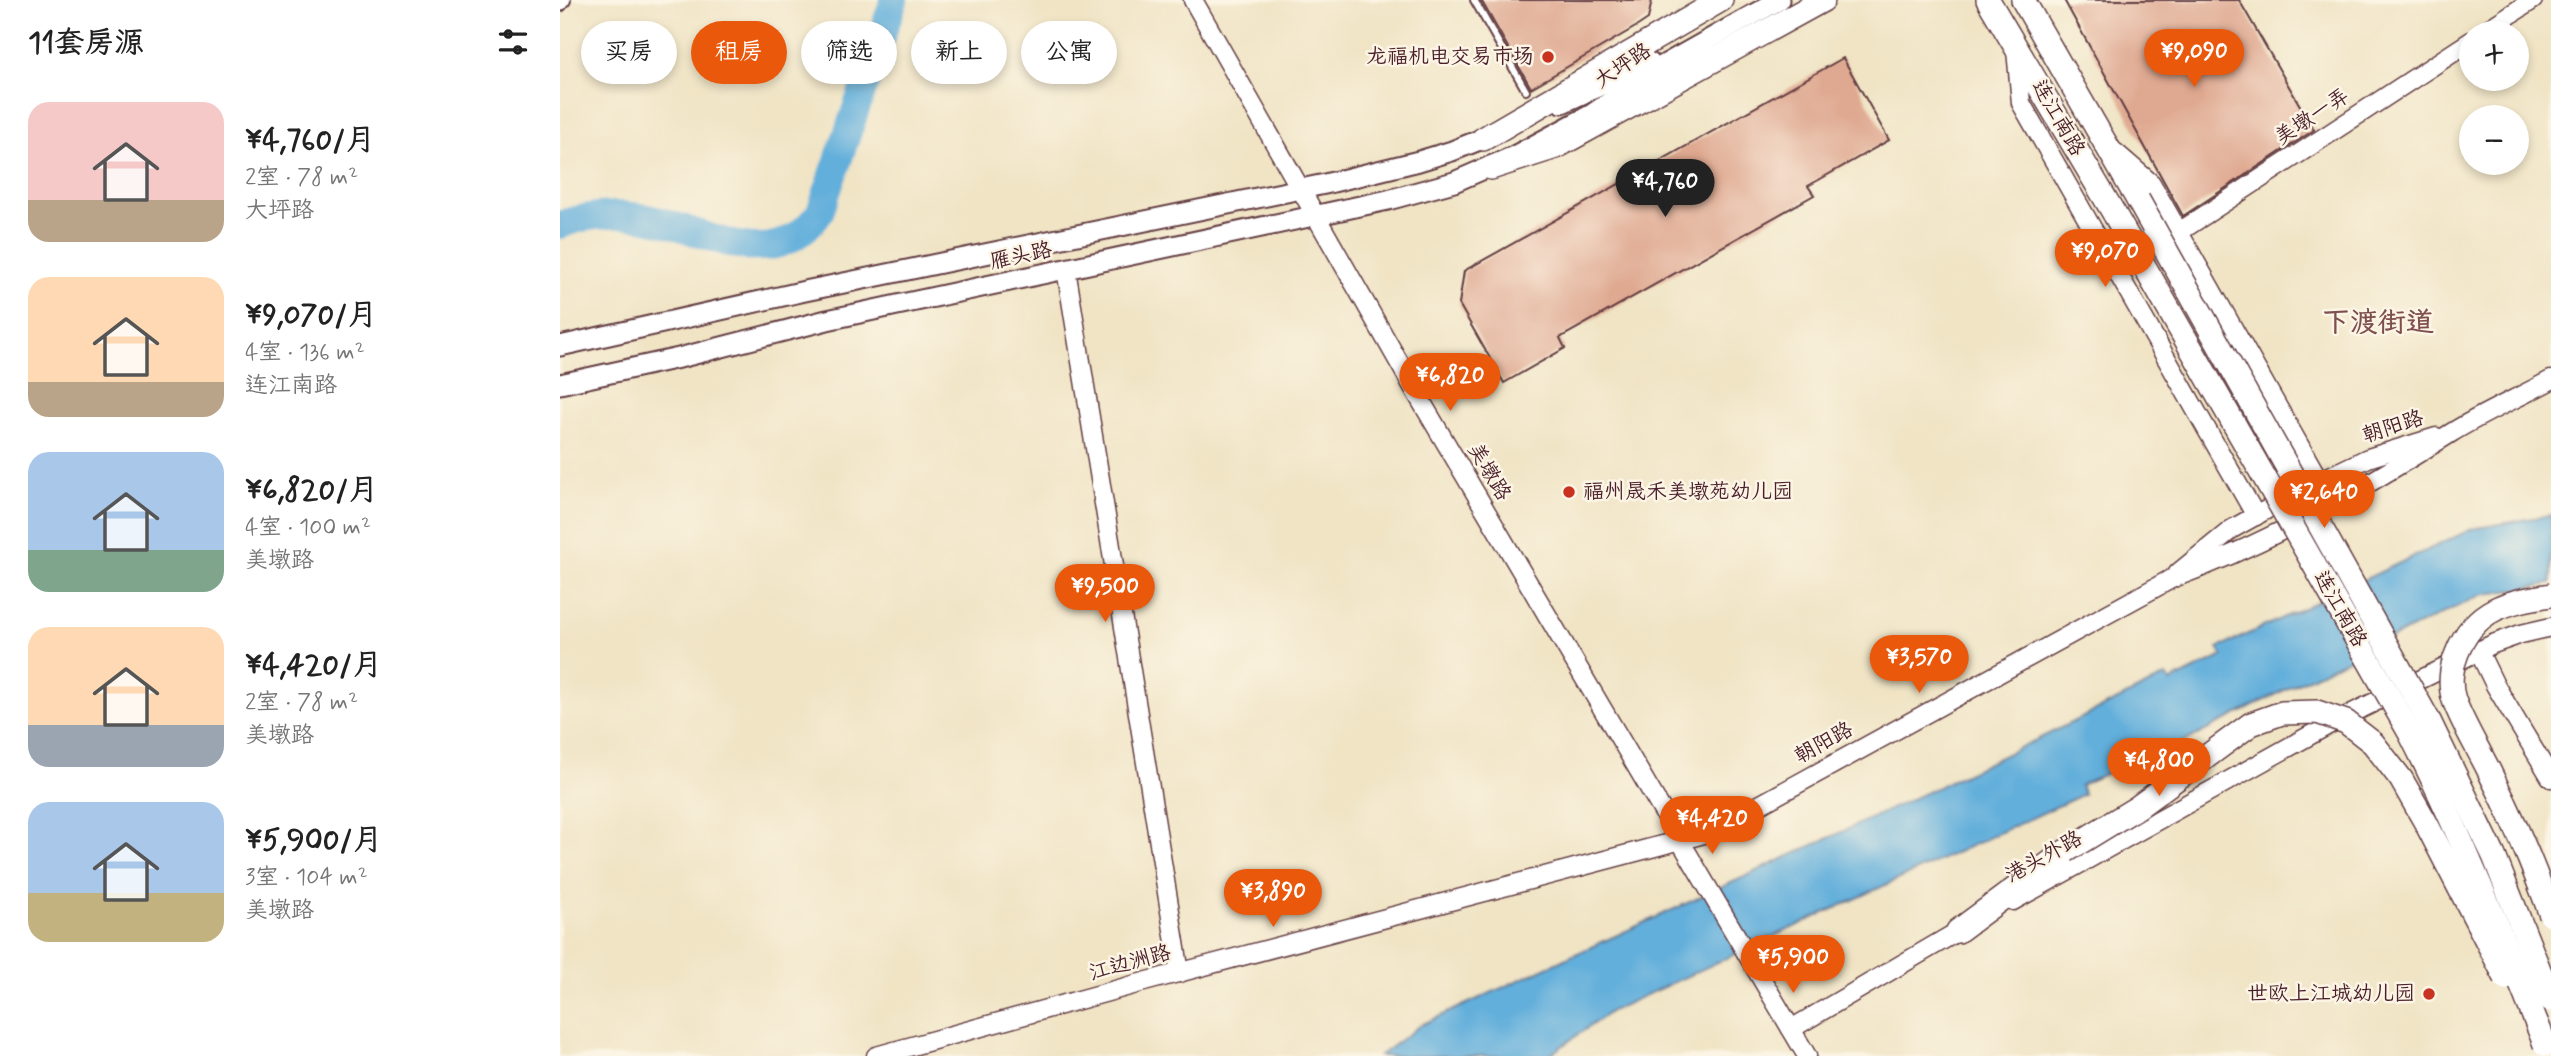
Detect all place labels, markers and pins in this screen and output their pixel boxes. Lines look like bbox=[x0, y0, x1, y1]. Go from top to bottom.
pin: ¥9,090 bbox=[2137, 29, 2251, 89]
place label: 龙福机电交易市场 bbox=[1366, 43, 1534, 71]
marker: 龙福机电交易市场 bbox=[1540, 49, 1556, 65]
pin: ¥4,760 bbox=[1608, 160, 1722, 219]
pin: ¥9,070 bbox=[2048, 230, 2162, 289]
pin: ¥6,820 bbox=[1393, 354, 1507, 413]
pin: ¥2,640 bbox=[2267, 470, 2381, 530]
place label: 福州晟禾美墩苑幼儿园 bbox=[1583, 478, 1793, 506]
marker: 福州晟禾美墩苑幼儿园 bbox=[1561, 484, 1577, 500]
pin: ¥9,500 bbox=[1048, 564, 1162, 624]
pin: ¥3,570 bbox=[1862, 636, 1976, 695]
pin: ¥4,800 bbox=[2102, 738, 2216, 798]
pin: ¥4,420 bbox=[1655, 796, 1769, 856]
pin: ¥3,890 bbox=[1216, 870, 1330, 929]
pin: ¥5,900 bbox=[1736, 936, 1850, 995]
place label: 世欧上江城幼儿园 bbox=[2247, 980, 2415, 1008]
marker: 世欧上江城幼儿园 bbox=[2421, 986, 2437, 1002]

